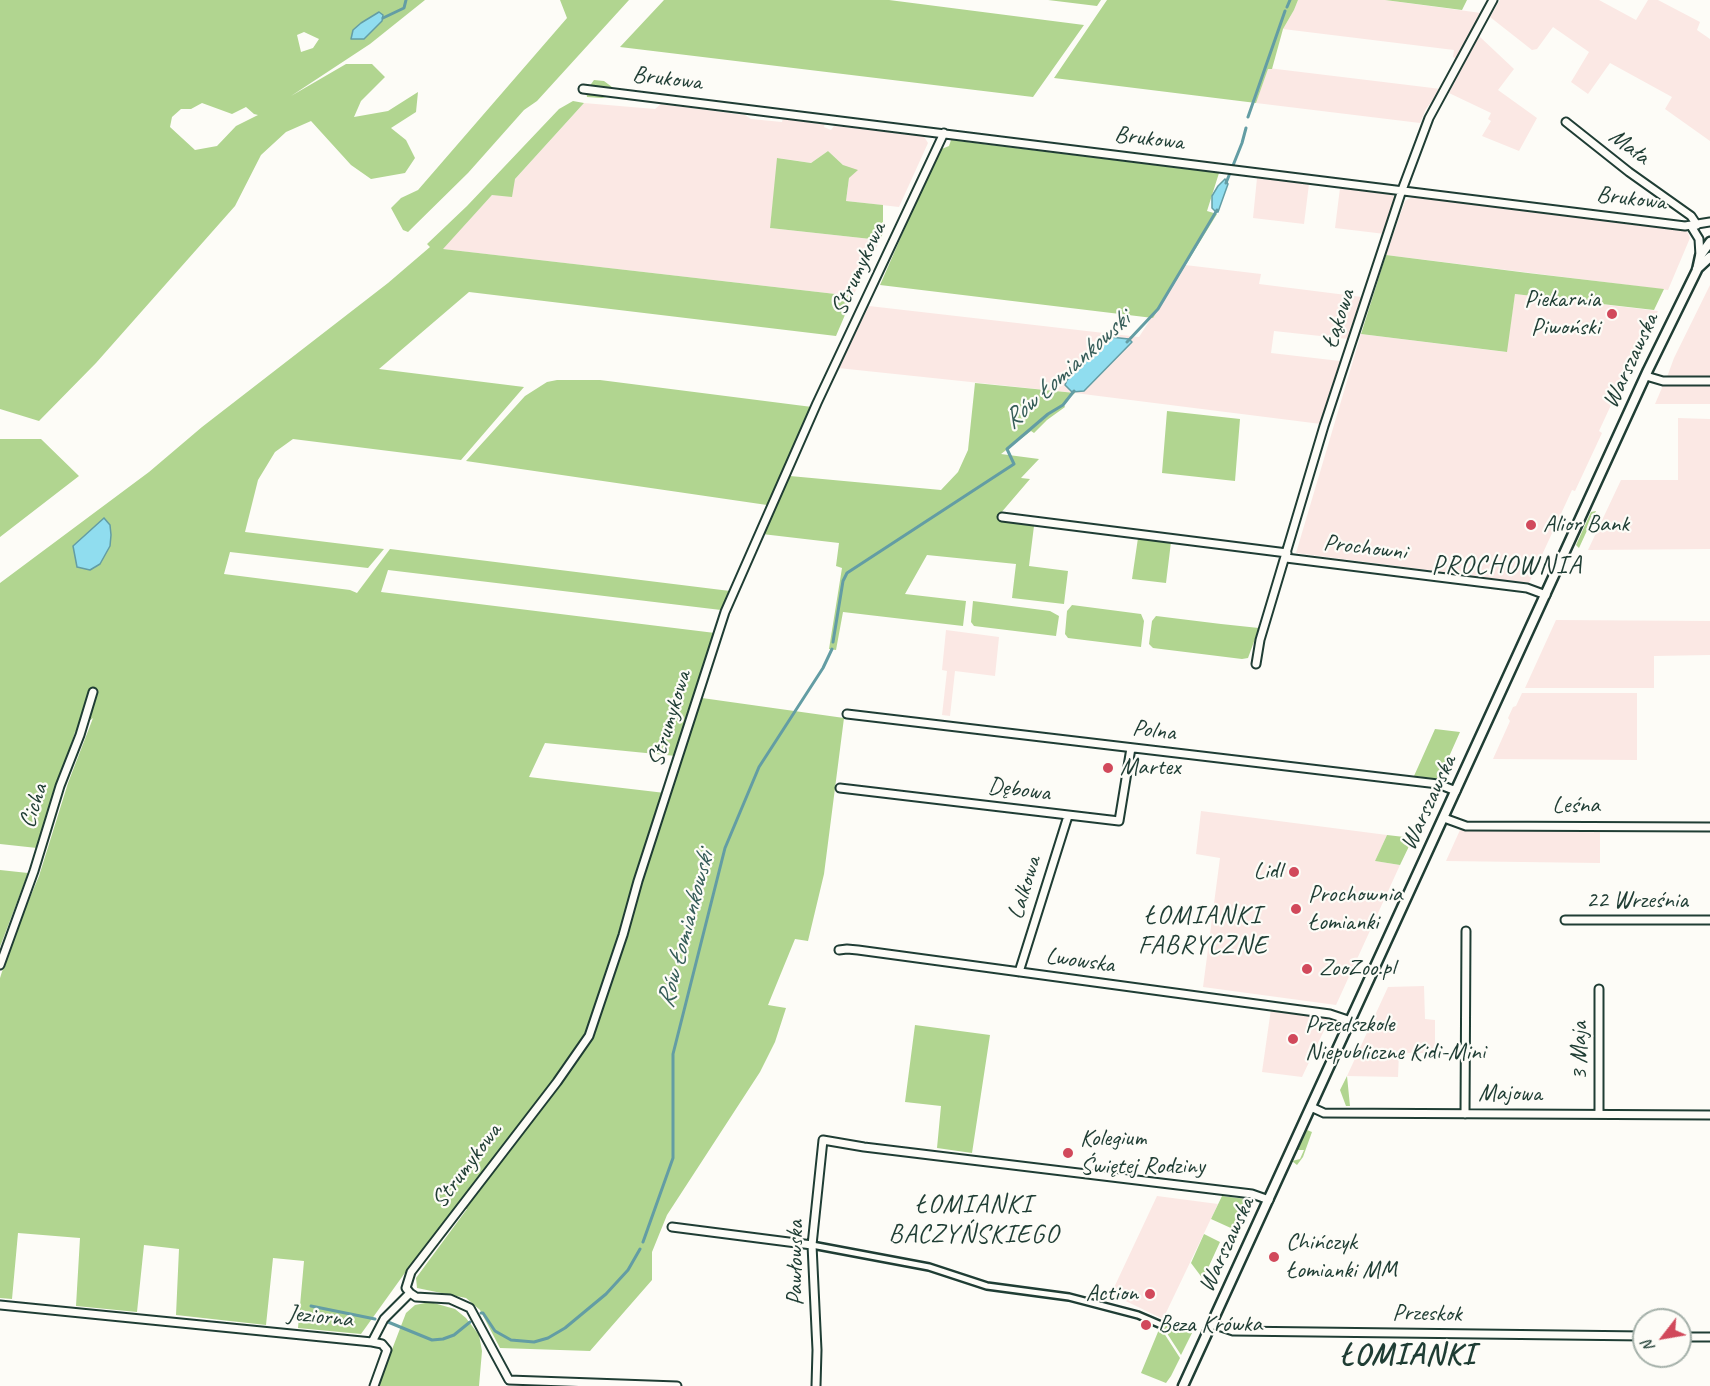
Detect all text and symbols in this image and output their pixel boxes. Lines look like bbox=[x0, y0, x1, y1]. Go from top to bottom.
street label: Brukowa bbox=[631, 60, 703, 98]
street label: Brukowa bbox=[1113, 120, 1185, 158]
street label: Mała bbox=[1603, 122, 1655, 172]
street label: Brukowa bbox=[1595, 180, 1667, 218]
street label: Strumykowa bbox=[825, 218, 893, 320]
street label: Łąkowa bbox=[1316, 286, 1362, 352]
place label: Piekarnia Piwoński bbox=[1524, 286, 1600, 342]
water label: Rów Łomiankowski bbox=[997, 306, 1137, 436]
marker: Piekarnia Piwoński bbox=[1605, 307, 1619, 321]
street label: Warszawska bbox=[1597, 309, 1665, 413]
place label: Alior Bank bbox=[1543, 511, 1629, 539]
marker: Alior Bank bbox=[1524, 518, 1538, 532]
street label: Prochowni bbox=[1322, 529, 1408, 567]
district label: PROCHOWNIA bbox=[1432, 550, 1582, 582]
street label: Strumykowa bbox=[642, 668, 698, 770]
street label: Polna bbox=[1131, 714, 1177, 748]
street label: Warszawska bbox=[1395, 751, 1463, 855]
place label: Martex bbox=[1120, 754, 1180, 782]
marker: Martex bbox=[1101, 761, 1115, 775]
street label: Dębowa bbox=[986, 772, 1052, 808]
street label: Cicha bbox=[13, 780, 55, 832]
street label: Leśna bbox=[1552, 792, 1600, 820]
water label: Rów Łomiankowski bbox=[650, 849, 722, 1011]
street label: Lalkowa bbox=[1002, 853, 1048, 923]
place label: Lidl bbox=[1254, 858, 1282, 886]
marker: Lidl bbox=[1287, 865, 1301, 879]
place label: Prochownia Łomianki bbox=[1308, 881, 1402, 937]
street label: 22 Września bbox=[1586, 887, 1688, 915]
district label: ŁOMIANKI FABRYCZNE bbox=[1138, 900, 1268, 962]
marker: Prochownia Łomianki bbox=[1289, 902, 1303, 916]
street label: Lwowska bbox=[1044, 942, 1116, 980]
place label: ZooZoo.pl bbox=[1319, 955, 1395, 983]
marker: ZooZoo.pl bbox=[1300, 962, 1314, 976]
place label: Przedszkole Niepubliczne Kidi-Mini bbox=[1305, 1011, 1485, 1067]
street label: 3 Maja bbox=[1566, 1022, 1594, 1080]
marker: Przedszkole Niepubliczne Kidi-Mini bbox=[1286, 1032, 1300, 1046]
street label: Majowa bbox=[1478, 1080, 1542, 1108]
street label: Strumykowa bbox=[426, 1118, 508, 1214]
place label: Kolegium Świętej Rodziny bbox=[1080, 1125, 1205, 1181]
marker: Kolegium Świętej Rodziny bbox=[1061, 1146, 1075, 1160]
district label: ŁOMIANKI BACZYŃSKIEGO bbox=[887, 1189, 1061, 1250]
street label: Warszawska bbox=[1193, 1193, 1261, 1297]
street label: Pawłowska bbox=[782, 1220, 810, 1306]
place label: Chińczyk Łomianki MM bbox=[1286, 1229, 1397, 1285]
marker: Chińczyk Łomianki MM bbox=[1267, 1250, 1281, 1264]
place label: Action bbox=[1086, 1280, 1138, 1308]
marker: Action bbox=[1143, 1287, 1157, 1301]
street label: Jeziorna bbox=[286, 1299, 354, 1335]
street label: Przeskok bbox=[1392, 1299, 1462, 1329]
north arrow bbox=[1632, 1308, 1692, 1368]
place label: Beza Krówka bbox=[1158, 1311, 1262, 1339]
marker: Beza Krówka bbox=[1139, 1318, 1153, 1332]
text: N bbox=[1637, 1337, 1659, 1356]
district label: ŁOMIANKI bbox=[1341, 1338, 1475, 1374]

